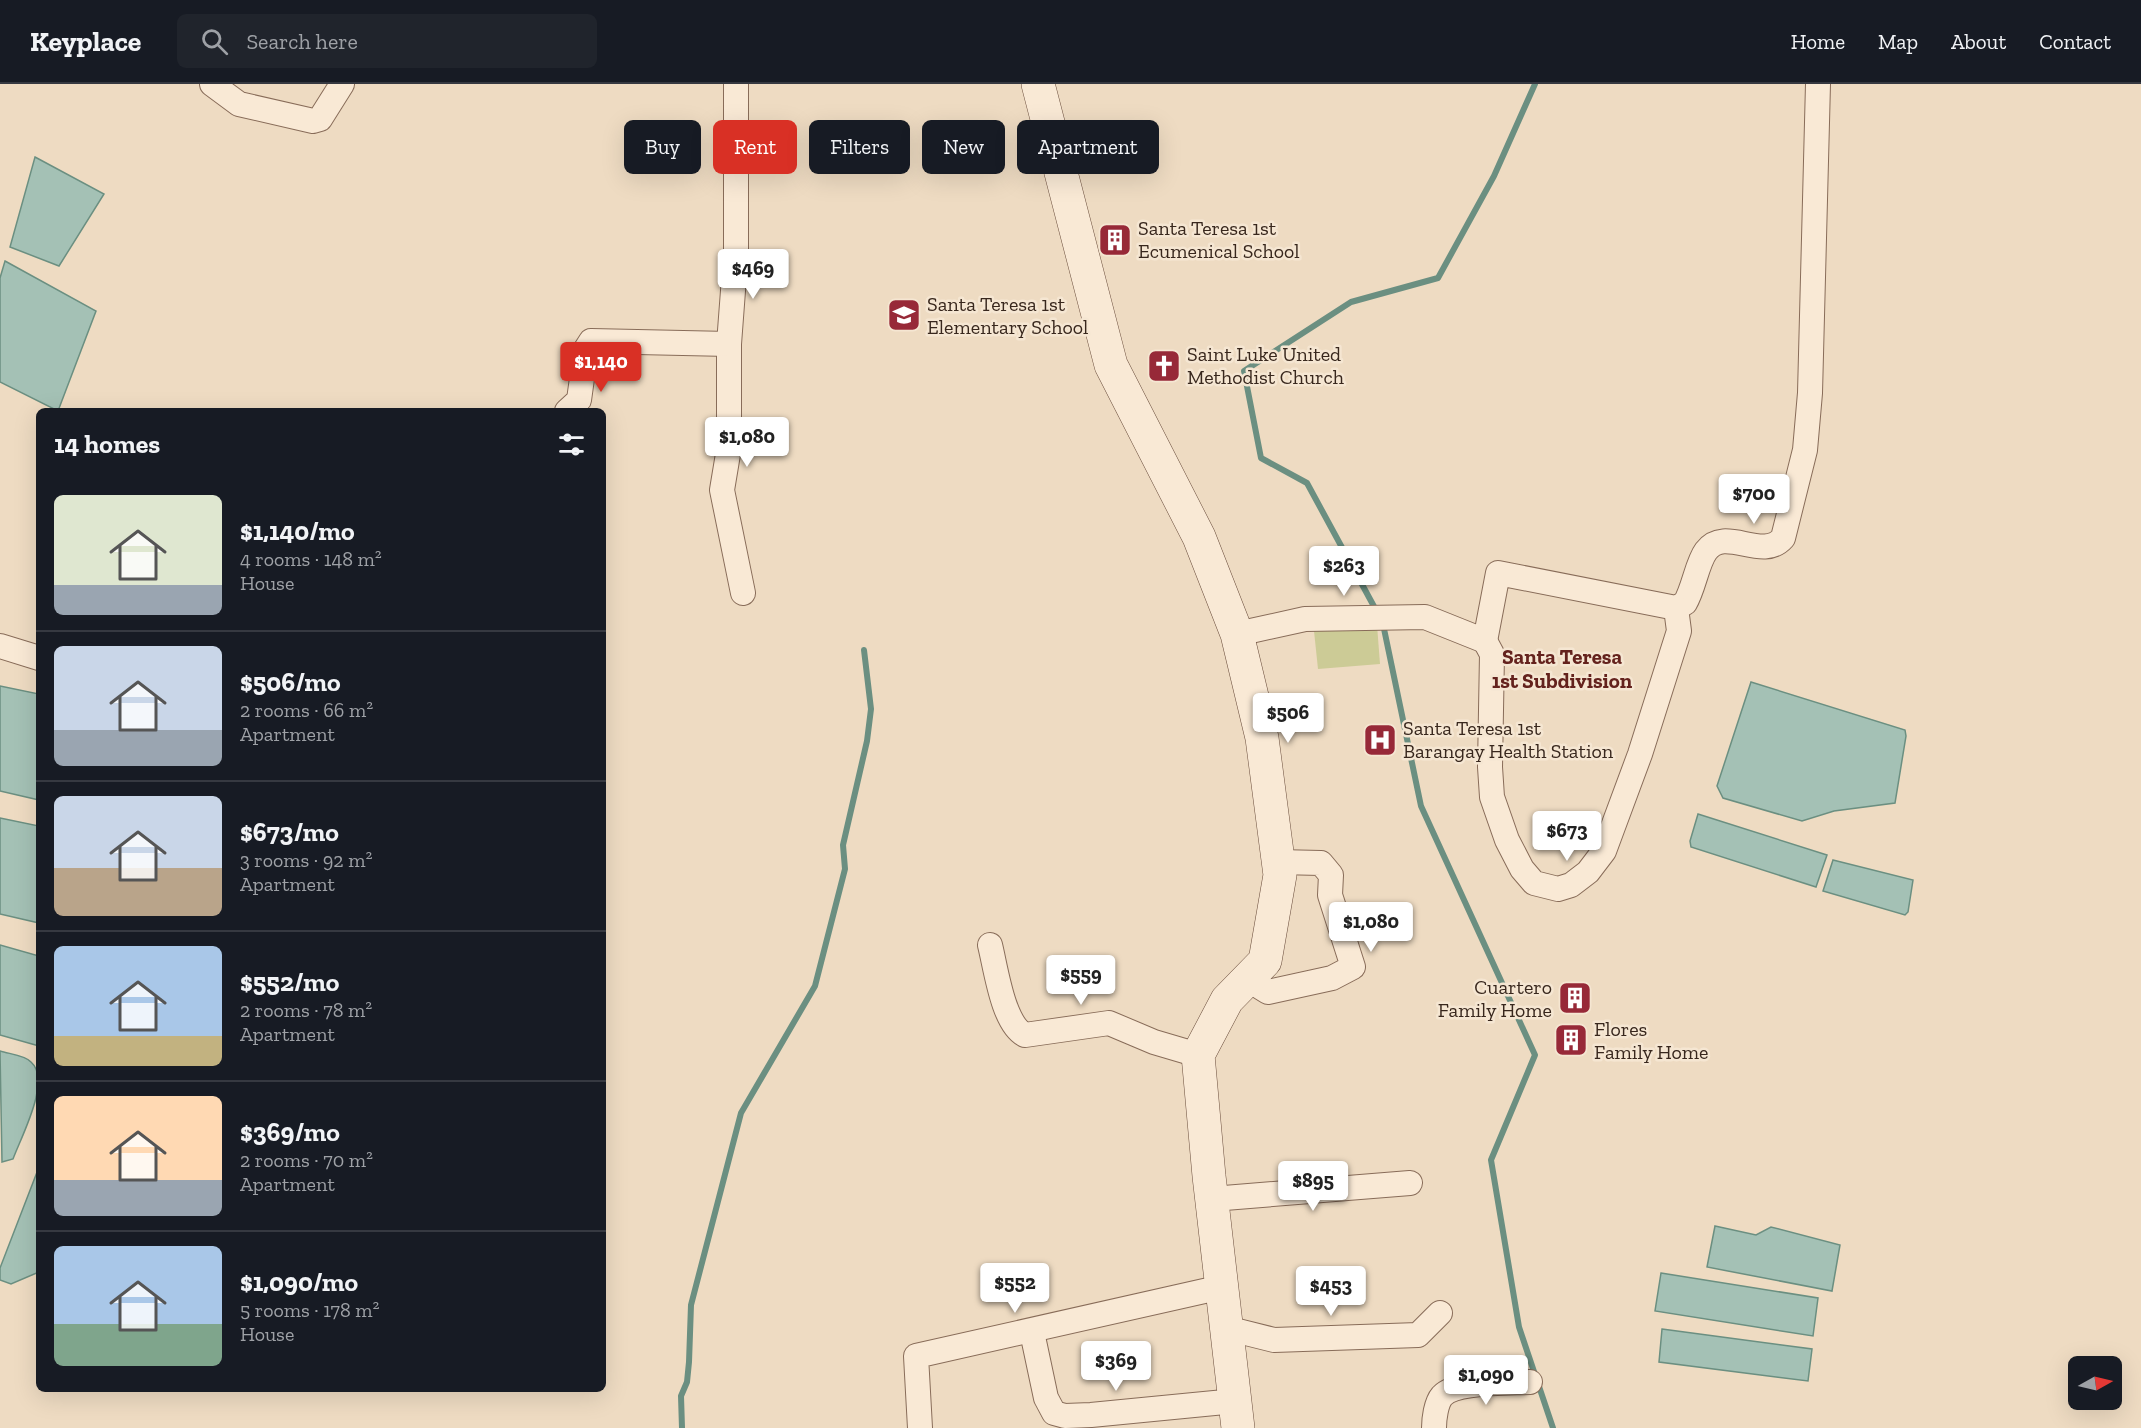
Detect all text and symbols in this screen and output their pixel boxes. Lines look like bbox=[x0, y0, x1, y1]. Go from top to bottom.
search box bbox=[177, 14, 597, 68]
text: Keyplace bbox=[30, 25, 141, 58]
icon: search bbox=[198, 25, 231, 58]
text: Search here bbox=[246, 28, 358, 55]
text: Home bbox=[1791, 29, 1845, 54]
text: Map bbox=[1878, 29, 1918, 54]
text: About bbox=[1951, 29, 2006, 54]
text: Contact bbox=[2039, 29, 2111, 54]
chip: Buy bbox=[624, 120, 701, 174]
chip: Rent bbox=[713, 120, 797, 174]
chip: Filters bbox=[809, 120, 910, 174]
chip: New bbox=[922, 120, 1005, 174]
chip: Apartment bbox=[1017, 120, 1159, 174]
place label: Santa Teresa 1st Ecumenical School bbox=[1138, 216, 1300, 263]
building icon: Santa Teresa 1st Ecumenical School bbox=[1097, 222, 1133, 258]
pin: $469 bbox=[717, 249, 789, 300]
text: $469 bbox=[732, 256, 774, 280]
place label: Santa Teresa 1st Elementary School bbox=[927, 292, 1088, 339]
school or university icon: Santa Teresa 1st Elementary School bbox=[886, 297, 922, 333]
pin: $1,140 bbox=[552, 342, 650, 393]
place label: Saint Luke United Methodist Church bbox=[1187, 342, 1345, 389]
church icon: Saint Luke United Methodist Church bbox=[1146, 348, 1182, 384]
text: $1,140 bbox=[574, 349, 628, 373]
pin: $1,080 bbox=[698, 417, 796, 468]
text: $1,080 bbox=[719, 424, 775, 448]
text: 14 homes bbox=[54, 428, 160, 460]
icon: filters bbox=[555, 428, 588, 461]
pin: $700 bbox=[1718, 474, 1790, 525]
text: $700 bbox=[1733, 481, 1775, 505]
text: $1,140/mo bbox=[240, 515, 355, 547]
icon: home bbox=[102, 519, 174, 591]
pin: $263 bbox=[1308, 546, 1380, 597]
text: 4 rooms · 148 m² bbox=[240, 547, 382, 571]
text: $263 bbox=[1323, 553, 1365, 577]
text: House bbox=[240, 571, 294, 595]
district label: Santa Teresa 1st Subdivision bbox=[1492, 644, 1633, 693]
text: $506/mo bbox=[240, 666, 341, 698]
icon: home bbox=[102, 670, 174, 742]
pin: $506 bbox=[1252, 693, 1324, 744]
text: 2 rooms · 66 m² bbox=[240, 698, 373, 722]
text: $506 bbox=[1267, 700, 1309, 724]
place label: Santa Teresa 1st Barangay Health Station bbox=[1403, 716, 1614, 763]
text: Apartment bbox=[240, 722, 335, 746]
hospital icon: Santa Teresa 1st Barangay Health Station bbox=[1362, 722, 1398, 758]
pin: $673 bbox=[1531, 811, 1603, 862]
text: $673/mo bbox=[240, 816, 339, 848]
text: $673 bbox=[1546, 818, 1588, 842]
icon: home bbox=[102, 820, 174, 892]
text: 3 rooms · 92 m² bbox=[240, 848, 372, 872]
text: Apartment bbox=[240, 872, 335, 896]
pin: $1,080 bbox=[1322, 902, 1420, 953]
text: $1,080 bbox=[1343, 909, 1399, 933]
pin: $559 bbox=[1045, 955, 1117, 1006]
text: $559 bbox=[1060, 962, 1102, 986]
text: $552/mo bbox=[240, 966, 339, 998]
icon: home bbox=[102, 970, 174, 1042]
place label: Cuartero Family Home bbox=[1438, 975, 1552, 1022]
building icon: Cuartero Family Home bbox=[1557, 980, 1593, 1016]
text: 2 rooms · 78 m² bbox=[240, 998, 372, 1022]
place label: Flores Family Home bbox=[1594, 1017, 1708, 1064]
text: Apartment bbox=[240, 1022, 335, 1046]
building icon: Flores Family Home bbox=[1553, 1022, 1589, 1058]
text: $369/mo bbox=[240, 1116, 340, 1148]
icon: home bbox=[102, 1120, 174, 1192]
text: 2 rooms · 70 m² bbox=[240, 1148, 373, 1172]
pin: $895 bbox=[1277, 1161, 1349, 1212]
text: $895 bbox=[1292, 1168, 1334, 1192]
text: Apartment bbox=[240, 1172, 335, 1196]
pin: $552 bbox=[979, 1263, 1051, 1314]
text: $1,090/mo bbox=[240, 1266, 358, 1298]
pin: $453 bbox=[1295, 1266, 1367, 1317]
icon: home bbox=[102, 1270, 174, 1342]
text: $552 bbox=[994, 1270, 1036, 1294]
text: $453 bbox=[1310, 1273, 1352, 1297]
text: 5 rooms · 178 m² bbox=[240, 1298, 379, 1322]
text: House bbox=[240, 1322, 294, 1346]
pin: $369 bbox=[1080, 1341, 1152, 1392]
text: $369 bbox=[1095, 1348, 1137, 1372]
pin: $1,090 bbox=[1437, 1355, 1535, 1406]
north arrow bbox=[2068, 1356, 2122, 1410]
map controls bbox=[2068, 1356, 2122, 1410]
text: $1,090 bbox=[1458, 1362, 1514, 1386]

